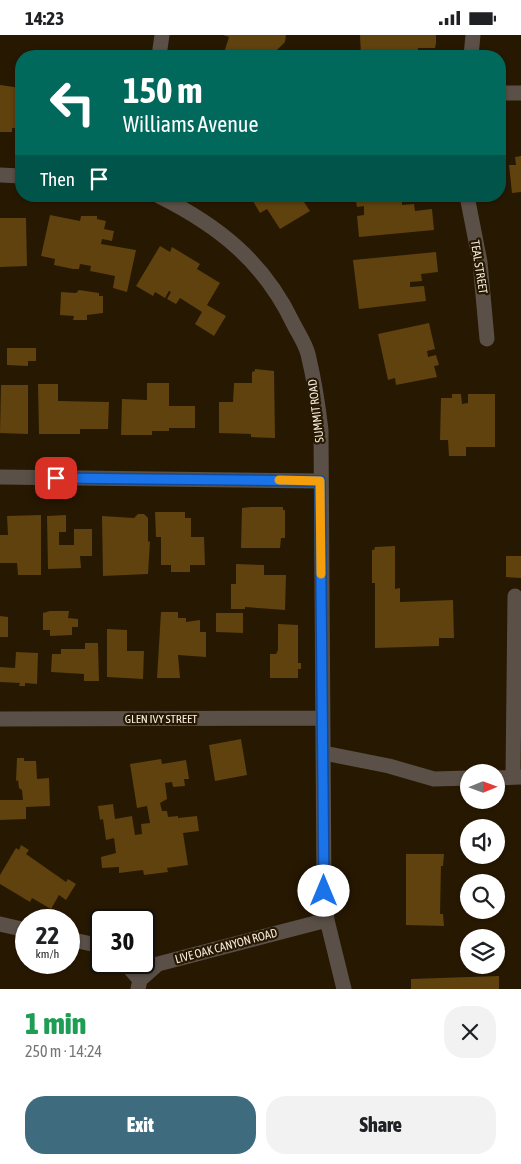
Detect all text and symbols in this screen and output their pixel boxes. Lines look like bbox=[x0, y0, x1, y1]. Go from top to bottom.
text: 14:23 bbox=[25, 7, 64, 29]
icon: left bbox=[40, 70, 105, 135]
text: 150 m bbox=[123, 70, 202, 110]
text: Williams Avenue bbox=[123, 111, 258, 137]
icon: arrive bbox=[85, 165, 113, 193]
text: Then bbox=[40, 168, 75, 190]
street label: TEAL STREET bbox=[468, 239, 490, 296]
street label: SUMMIT ROAD bbox=[305, 378, 327, 443]
pin bbox=[35, 457, 77, 499]
icon: arrive bbox=[42, 464, 70, 492]
street label: GLEN IVY STREET bbox=[125, 712, 198, 726]
north arrow bbox=[460, 764, 505, 809]
map controls bbox=[460, 764, 505, 974]
button: sound bbox=[460, 819, 505, 864]
position arrow bbox=[297, 864, 349, 916]
button: search bbox=[460, 874, 505, 919]
speed limit sign: 30 bbox=[90, 909, 155, 974]
text: 22 bbox=[36, 921, 59, 949]
street label: LIVE OAK CANYON ROAD bbox=[173, 926, 279, 966]
button: layers bbox=[460, 929, 505, 974]
text: km/h bbox=[36, 947, 59, 961]
text: 1 min bbox=[25, 1006, 86, 1040]
button: close bbox=[444, 1006, 496, 1058]
text: 250 m · 14:24 bbox=[25, 1042, 102, 1060]
button: Exit bbox=[25, 1096, 256, 1154]
button: Share bbox=[266, 1096, 496, 1154]

